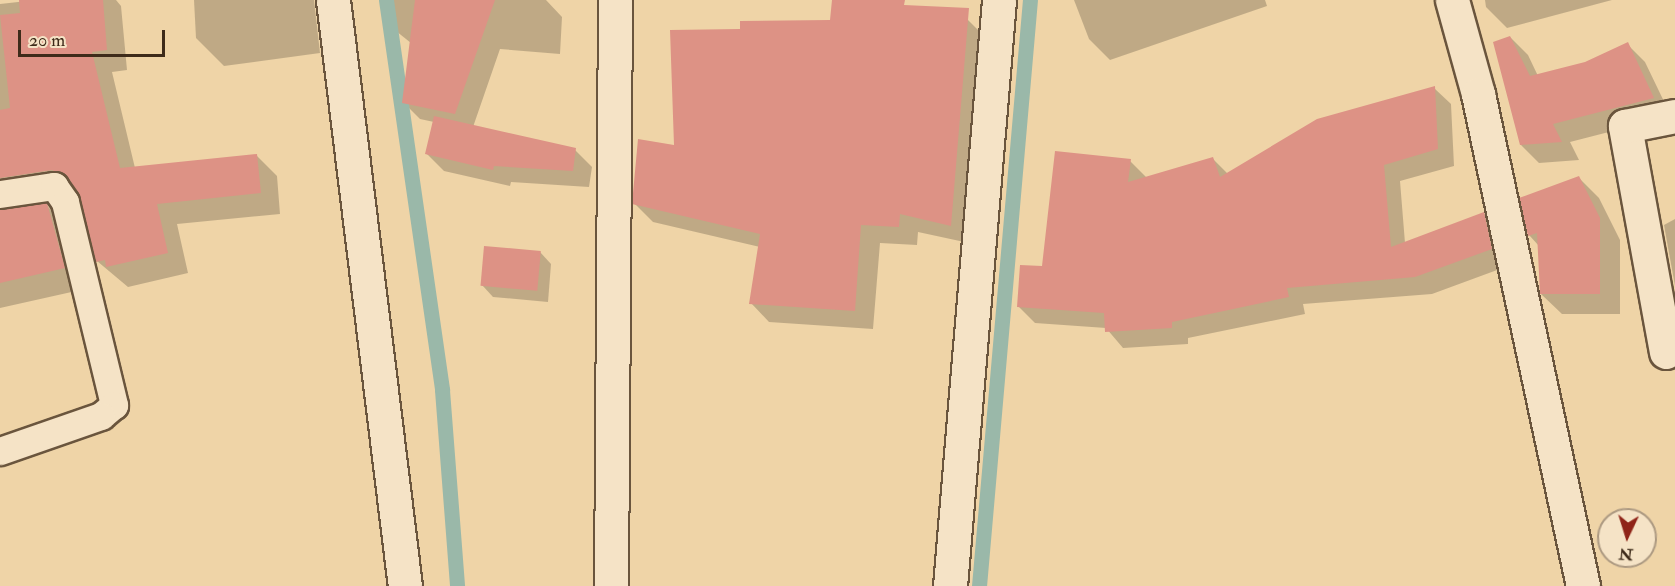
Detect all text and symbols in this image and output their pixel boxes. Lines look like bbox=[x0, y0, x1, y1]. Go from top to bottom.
scale bar bbox=[21, 18, 168, 56]
text: 20 m bbox=[29, 29, 65, 52]
north arrow bbox=[1597, 508, 1657, 568]
text: N bbox=[1618, 543, 1634, 564]

